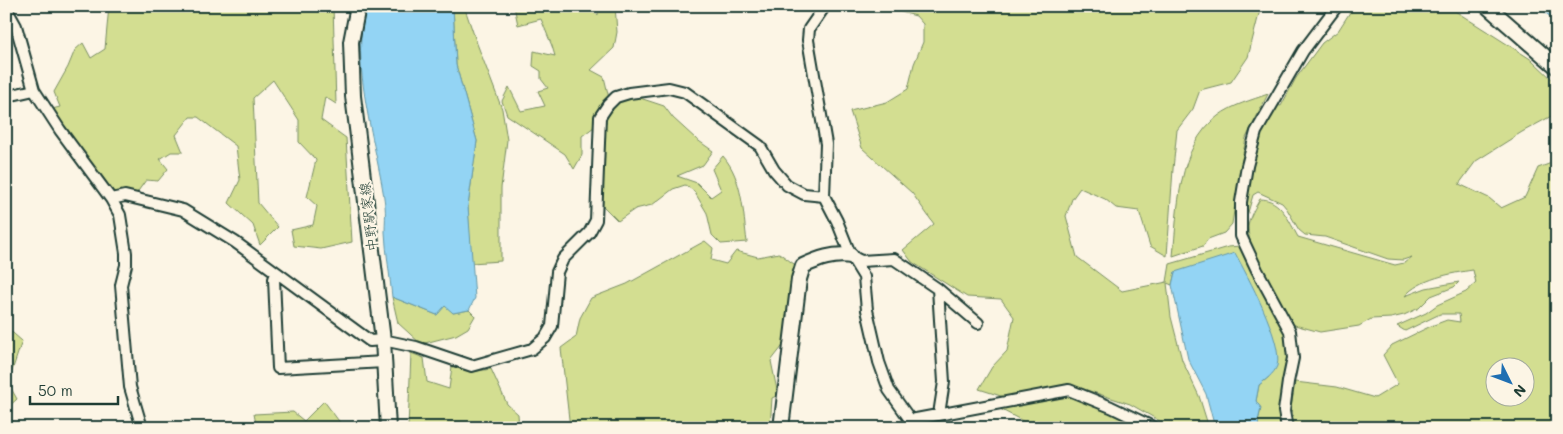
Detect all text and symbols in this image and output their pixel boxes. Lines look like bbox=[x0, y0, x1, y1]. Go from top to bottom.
street label: 中野駅家線 bbox=[354, 181, 382, 253]
north arrow bbox=[1486, 356, 1536, 406]
scale bar bbox=[30, 374, 118, 406]
text: 50 m bbox=[38, 380, 73, 400]
text: N bbox=[1509, 381, 1531, 401]

